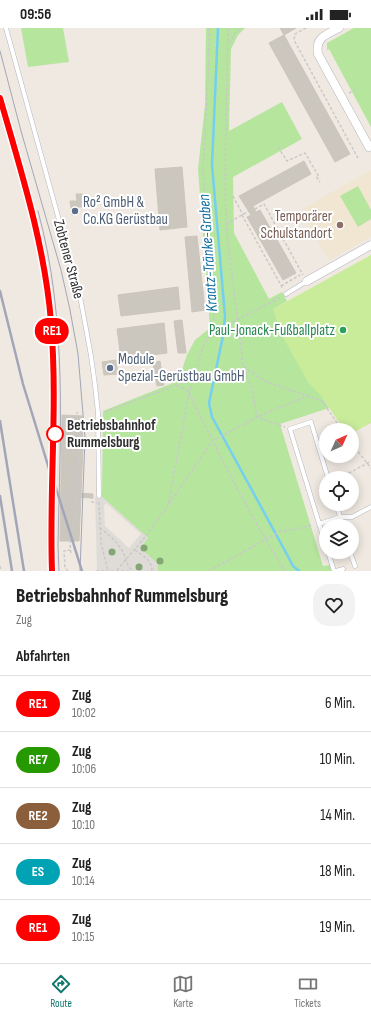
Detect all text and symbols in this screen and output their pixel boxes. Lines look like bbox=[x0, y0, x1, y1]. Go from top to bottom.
text: 09:56 bbox=[20, 5, 51, 24]
place label: Ro² GmbH & Co.KG Gerüstbau bbox=[83, 193, 168, 229]
water label: Kraatz-Tränke-Graben bbox=[195, 193, 222, 312]
marker: Ro² GmbH & Co.KG Gerüstbau bbox=[70, 206, 80, 216]
place label: Temporärer Schulstandort bbox=[260, 207, 333, 243]
street label: Zobtener Straße bbox=[49, 217, 88, 301]
marker: Temporärer Schulstandort bbox=[335, 220, 345, 230]
line badge: RE1 bbox=[29, 318, 75, 344]
place label: Paul-Jonack-Fußballplatz bbox=[209, 321, 336, 340]
text: RE1 bbox=[43, 322, 61, 339]
marker: Paul-Jonack-Fußballplatz bbox=[338, 325, 348, 335]
place label: Module Spezial-Gerüstbau GmbH bbox=[118, 350, 245, 386]
marker: Module Spezial-Gerüstbau GmbH bbox=[105, 363, 115, 373]
place label: Betriebsbahnhof Rummelsburg bbox=[67, 416, 156, 452]
north arrow bbox=[319, 423, 359, 463]
map controls bbox=[319, 423, 359, 559]
marker: Betriebsbahnhof Rummelsburg bbox=[46, 425, 64, 443]
button: locate bbox=[319, 471, 359, 511]
button: layers bbox=[319, 519, 359, 559]
button: heart bbox=[313, 584, 355, 626]
text: Betriebsbahnhof Rummelsburg bbox=[16, 585, 228, 608]
text: Zug bbox=[16, 612, 32, 628]
text: Abfahrten bbox=[16, 647, 70, 666]
text: Zug bbox=[72, 686, 91, 705]
text: 6 Min. bbox=[325, 694, 355, 713]
text: RE1 bbox=[29, 695, 47, 712]
text: 10:02 bbox=[72, 705, 96, 721]
text: Zug bbox=[72, 742, 91, 761]
text: 10 Min. bbox=[320, 750, 355, 769]
text: RE7 bbox=[28, 751, 48, 768]
text: 10:06 bbox=[72, 761, 96, 777]
text: Zug bbox=[72, 798, 91, 817]
text: 14 Min. bbox=[320, 806, 355, 825]
text: RE2 bbox=[28, 807, 48, 824]
text: 10:10 bbox=[72, 817, 95, 833]
text: Zug bbox=[72, 854, 91, 873]
text: 18 Min. bbox=[320, 862, 355, 881]
text: ES bbox=[32, 863, 44, 880]
text: 10:14 bbox=[72, 873, 95, 889]
text: Zug bbox=[72, 910, 91, 929]
text: 19 Min. bbox=[320, 918, 355, 937]
text: RE1 bbox=[29, 919, 47, 936]
text: 10:15 bbox=[72, 929, 94, 945]
tab: Route bbox=[50, 973, 72, 1010]
tab: Karte bbox=[172, 973, 194, 1010]
tab: Tickets bbox=[294, 973, 321, 1010]

